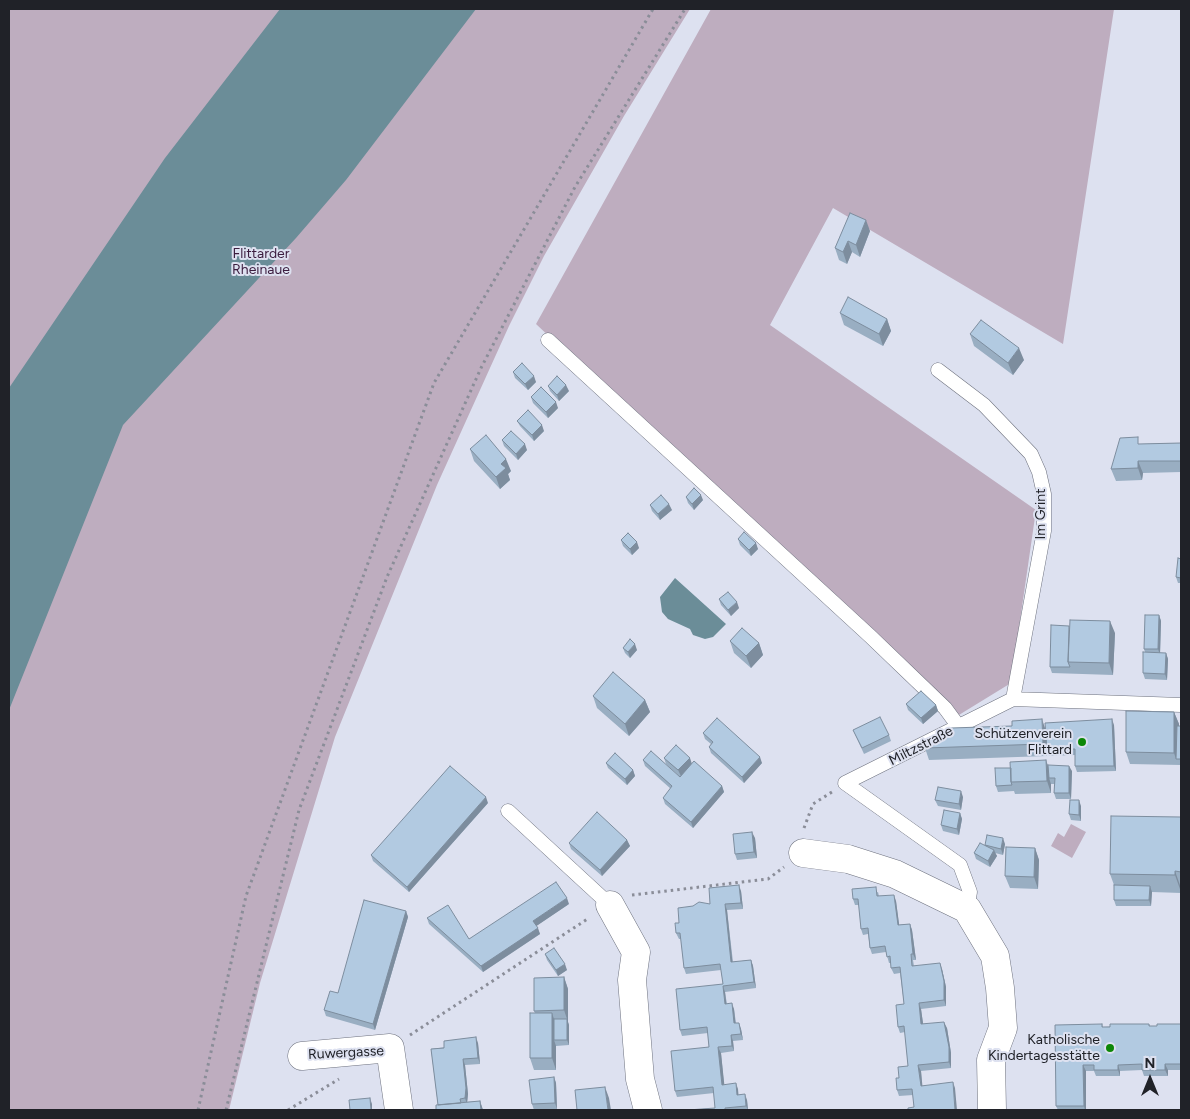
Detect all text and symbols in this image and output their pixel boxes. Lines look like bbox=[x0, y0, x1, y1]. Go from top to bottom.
park label: Flittarder Rheinaue bbox=[232, 246, 290, 278]
street label: Im Grint bbox=[1033, 489, 1049, 539]
street label: Miltzstraße bbox=[886, 723, 956, 769]
place label: Schützenverein Flittard bbox=[974, 726, 1072, 759]
marker: Schützenverein Flittard bbox=[1076, 736, 1088, 748]
place label: Katholische Kindertagesstätte bbox=[988, 1032, 1100, 1064]
marker: Katholische Kindertagesstätte bbox=[1104, 1042, 1116, 1054]
street label: Ruwergasse bbox=[308, 1043, 384, 1063]
north arrow bbox=[1125, 1054, 1175, 1104]
text: N bbox=[1145, 1055, 1155, 1072]

